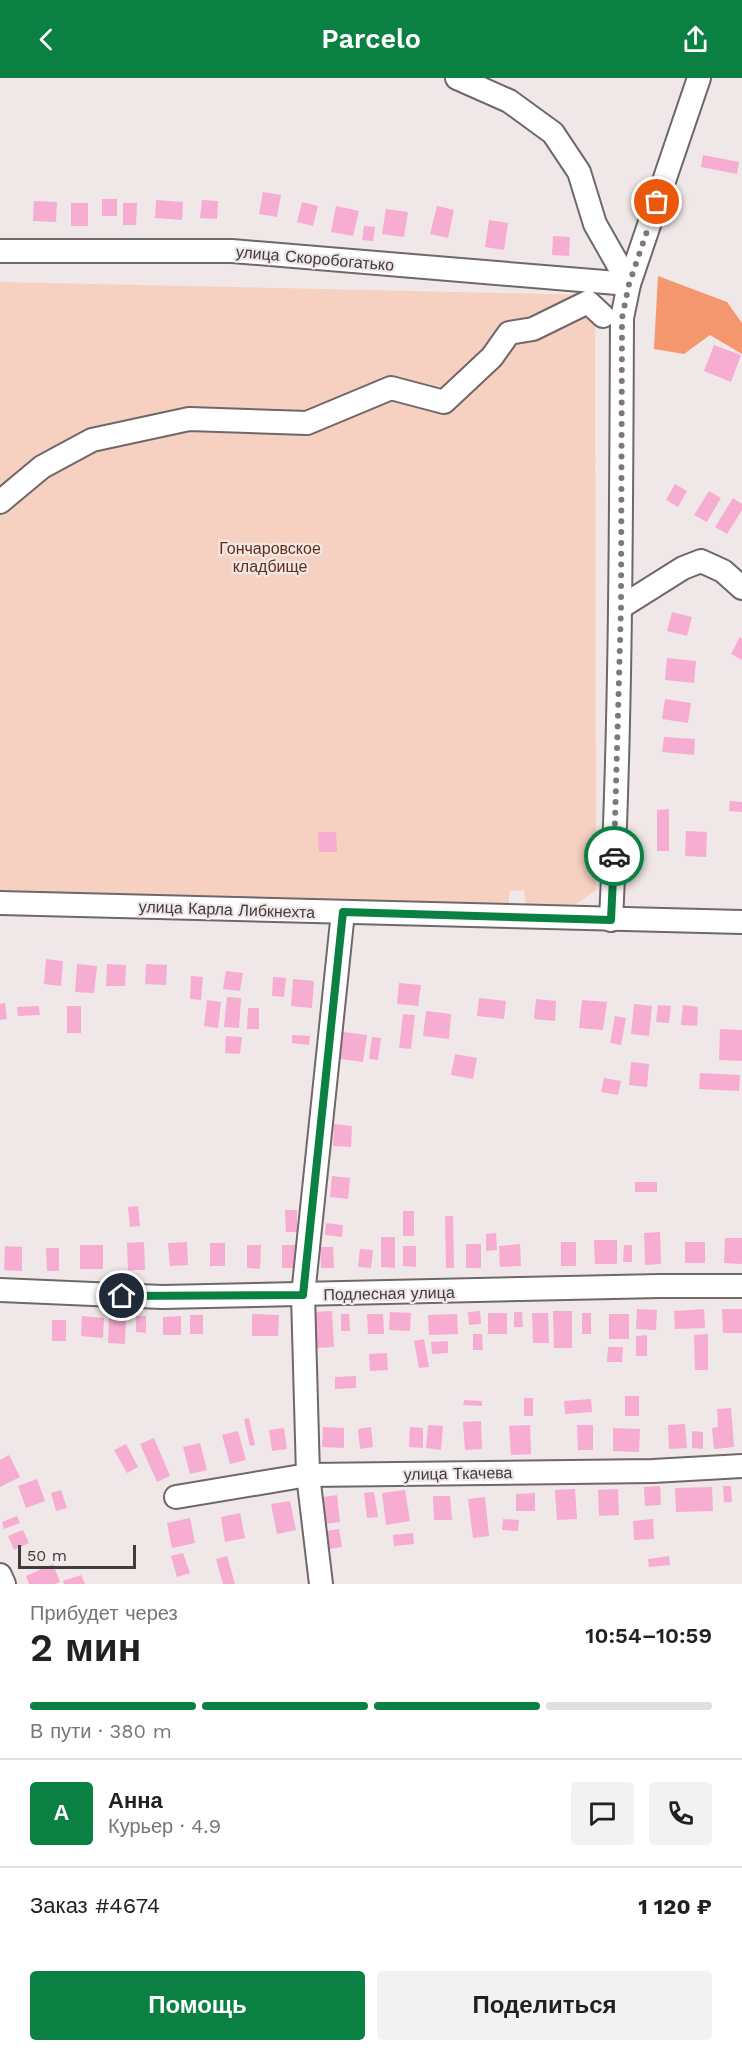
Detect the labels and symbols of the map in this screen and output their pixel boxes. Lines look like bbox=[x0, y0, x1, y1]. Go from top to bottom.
pin bbox=[631, 176, 682, 227]
street label: улица Скоробогатько bbox=[235, 242, 395, 275]
park label: Гончаровское кладбище bbox=[219, 539, 321, 576]
courier bbox=[584, 826, 644, 886]
street label: улица Карла Либкнехта bbox=[138, 897, 316, 922]
pin bbox=[96, 1270, 147, 1321]
street label: Подлесная улица bbox=[323, 1283, 455, 1304]
street label: улица Ткачева bbox=[403, 1463, 513, 1484]
scale bar bbox=[18, 1542, 136, 1570]

